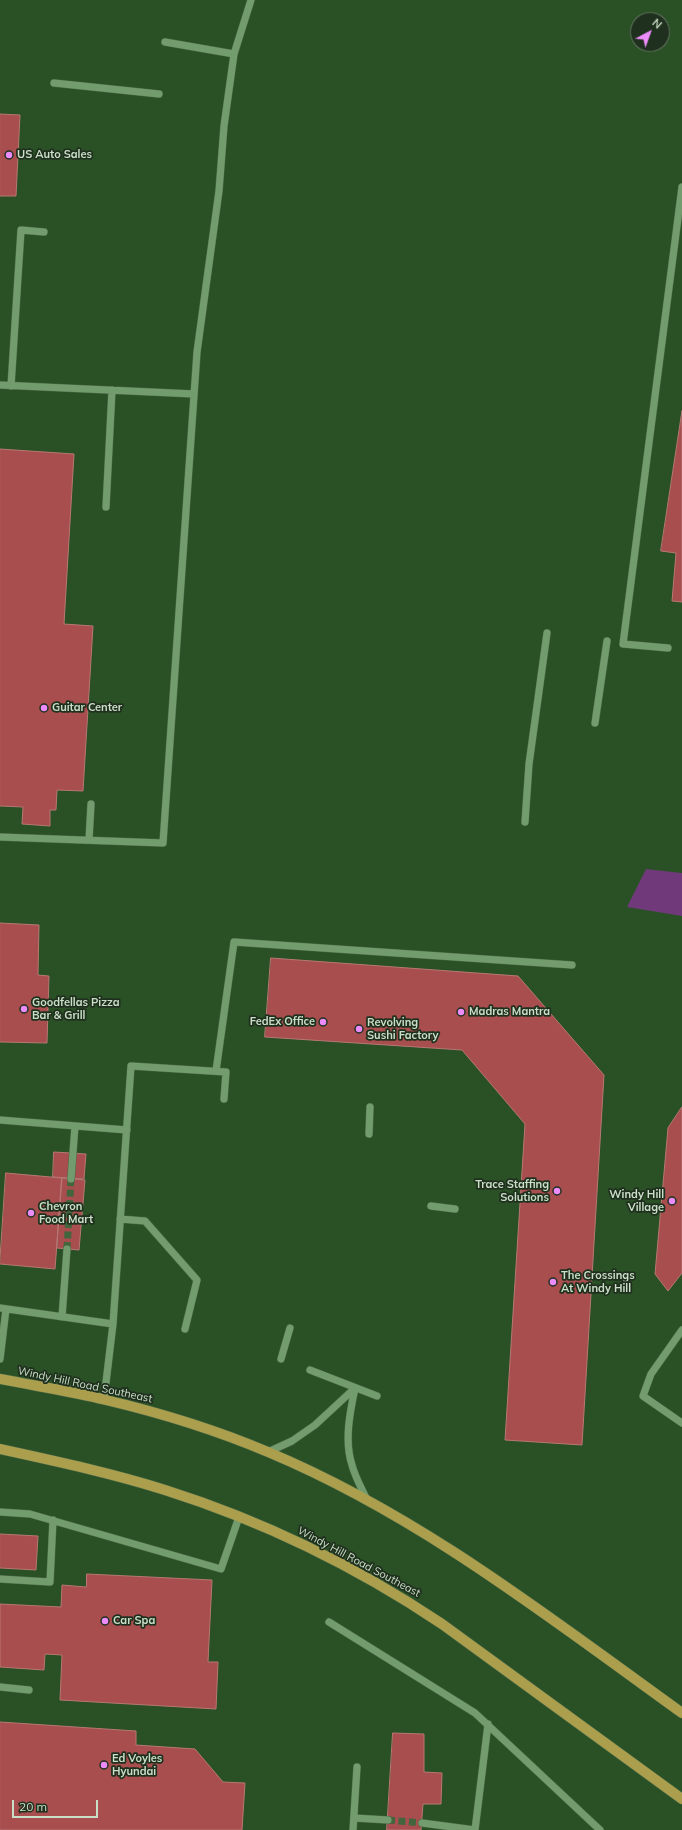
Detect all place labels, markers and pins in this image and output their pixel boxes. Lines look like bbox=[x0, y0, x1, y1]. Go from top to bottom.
place label: US Auto Sales bbox=[17, 148, 92, 162]
marker: US Auto Sales bbox=[4, 150, 14, 160]
place label: Guitar Center bbox=[52, 701, 122, 715]
marker: Guitar Center bbox=[39, 703, 49, 713]
place label: Goodfellas Pizza Bar & Grill bbox=[32, 996, 120, 1022]
marker: Goodfellas Pizza Bar & Grill bbox=[19, 1004, 29, 1014]
place label: Madras Mantra bbox=[469, 1005, 550, 1019]
marker: Madras Mantra bbox=[456, 1007, 466, 1017]
place label: FedEx Office bbox=[250, 1015, 315, 1029]
place label: Revolving Sushi Factory bbox=[367, 1016, 438, 1042]
marker: FedEx Office bbox=[318, 1017, 328, 1027]
marker: Revolving Sushi Factory bbox=[354, 1024, 364, 1034]
place label: Trace Staffing Solutions bbox=[475, 1178, 549, 1204]
marker: Trace Staffing Solutions bbox=[552, 1186, 562, 1196]
place label: Windy Hill Village bbox=[609, 1188, 664, 1214]
marker: Windy Hill Village bbox=[667, 1196, 677, 1206]
place label: Chevron Food Mart bbox=[39, 1200, 93, 1226]
marker: Chevron Food Mart bbox=[26, 1208, 36, 1218]
place label: The Crossings At Windy Hill bbox=[561, 1269, 635, 1295]
marker: The Crossings At Windy Hill bbox=[548, 1277, 558, 1287]
place label: Car Spa bbox=[113, 1614, 155, 1628]
marker: Car Spa bbox=[100, 1616, 110, 1626]
place label: Ed Voyles Hyundai bbox=[112, 1752, 162, 1778]
marker: Ed Voyles Hyundai bbox=[99, 1760, 109, 1770]

